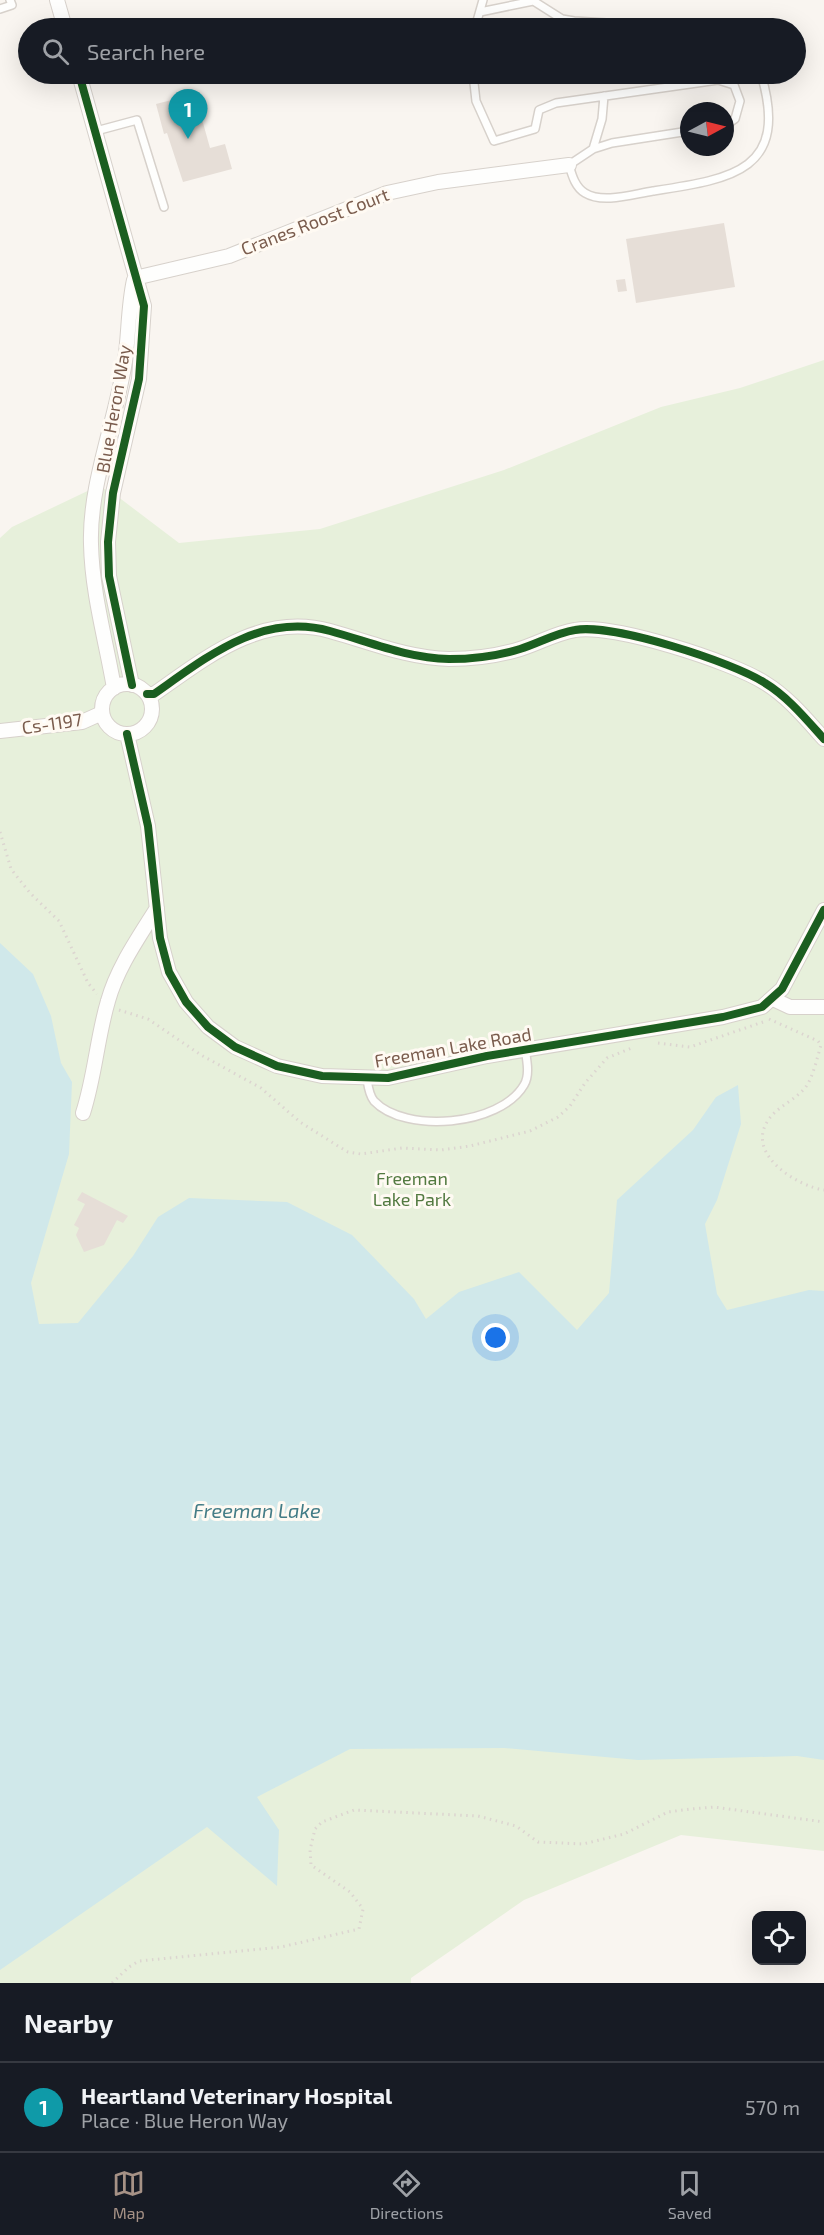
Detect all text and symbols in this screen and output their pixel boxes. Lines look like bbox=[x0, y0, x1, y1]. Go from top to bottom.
search box bbox=[18, 18, 806, 84]
icon: search bbox=[39, 35, 72, 68]
text: Search here bbox=[87, 38, 205, 64]
pin: 1 bbox=[168, 90, 207, 139]
north arrow bbox=[680, 102, 734, 156]
street label: Cranes Roost Court bbox=[237, 183, 392, 259]
street label: Blue Heron Way bbox=[91, 343, 135, 475]
street label: Cs-1197 bbox=[20, 708, 83, 738]
street label: Freeman Lake Road bbox=[373, 1022, 533, 1072]
park label: Freeman Lake Park bbox=[373, 1167, 451, 1210]
your location bbox=[481, 1323, 510, 1352]
water label: Freeman Lake bbox=[193, 1498, 321, 1522]
map controls bbox=[752, 1911, 806, 1965]
button: locate bbox=[752, 1911, 806, 1965]
text: Nearby bbox=[24, 2007, 113, 2038]
text: Heartland Veterinary Hospital bbox=[81, 2082, 392, 2108]
text: 1 bbox=[39, 2095, 48, 2119]
text: 570 m bbox=[745, 2095, 800, 2119]
text: Place · Blue Heron Way bbox=[81, 2108, 288, 2132]
tab: Map bbox=[112, 2167, 145, 2222]
tab: Directions bbox=[370, 2167, 443, 2222]
tab: Saved bbox=[668, 2167, 712, 2222]

